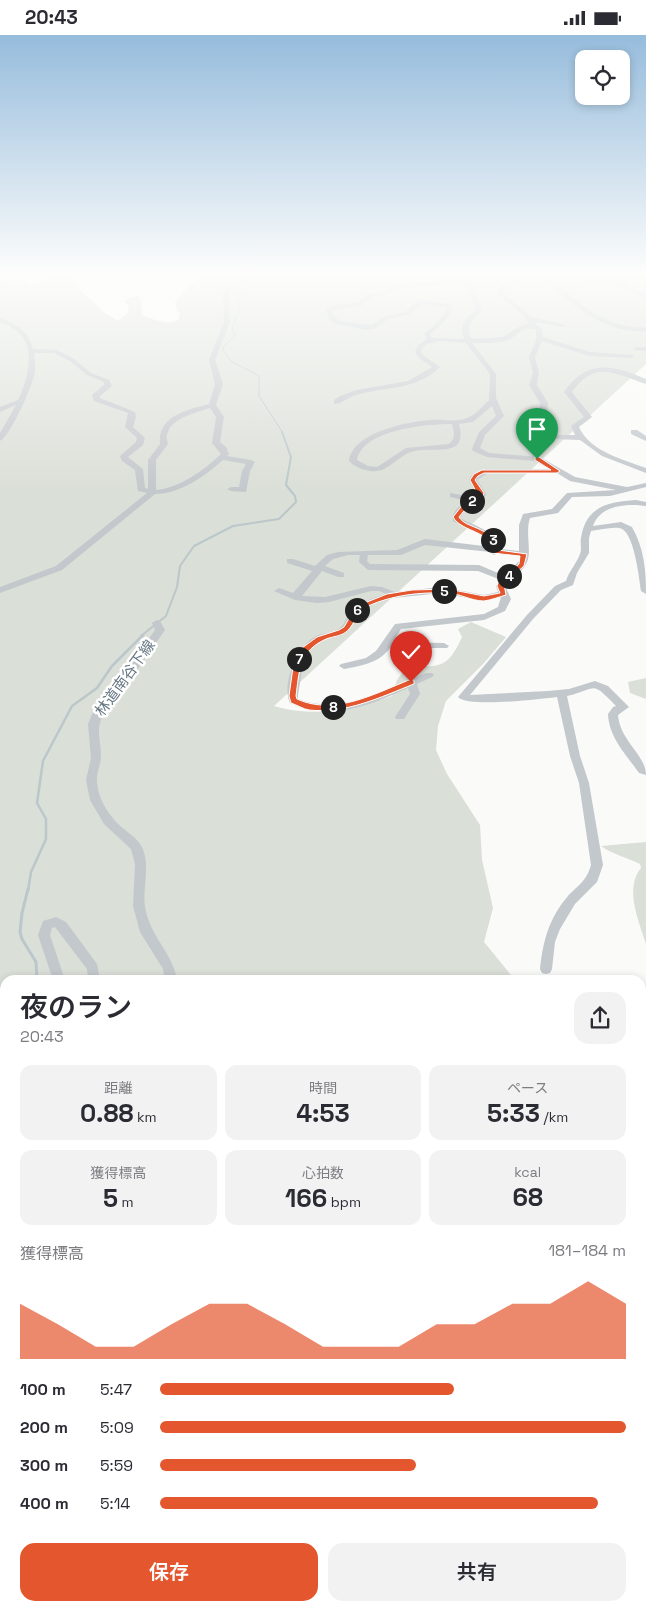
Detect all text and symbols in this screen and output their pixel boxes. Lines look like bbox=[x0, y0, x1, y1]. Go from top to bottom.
text: 20:43 bbox=[25, 5, 78, 30]
map controls bbox=[575, 50, 630, 105]
button: locate bbox=[575, 50, 630, 105]
pin bbox=[516, 408, 558, 459]
icon: arrive bbox=[523, 415, 551, 443]
pin: 2 bbox=[460, 489, 484, 513]
text: 2 bbox=[468, 492, 477, 510]
pin: 3 bbox=[480, 527, 506, 553]
text: 3 bbox=[489, 531, 498, 549]
pin: 4 bbox=[496, 563, 522, 589]
text: 4 bbox=[505, 567, 514, 585]
pin: 5 bbox=[432, 579, 456, 603]
text: 5 bbox=[440, 582, 449, 600]
pin: 6 bbox=[344, 597, 370, 623]
text: 6 bbox=[353, 601, 362, 619]
pin bbox=[390, 631, 432, 682]
street label: 林道南谷下線 bbox=[90, 636, 159, 720]
icon: check bbox=[397, 638, 425, 666]
pin: 7 bbox=[286, 647, 312, 671]
text: 7 bbox=[296, 650, 303, 668]
pin: 8 bbox=[320, 695, 346, 719]
text: 8 bbox=[329, 698, 338, 716]
text: 夜のラン bbox=[20, 989, 132, 1025]
button: share bbox=[574, 992, 626, 1044]
text: 20:43 bbox=[20, 1026, 64, 1047]
text: 距離 bbox=[104, 1079, 132, 1097]
text: 時間 bbox=[309, 1079, 337, 1097]
text: ペース bbox=[507, 1079, 548, 1097]
text: 0.88 bbox=[80, 1097, 133, 1129]
text: 4:53 bbox=[296, 1097, 350, 1129]
text: 5:33 bbox=[487, 1097, 540, 1129]
text: km bbox=[133, 1108, 157, 1126]
text: /km bbox=[540, 1108, 568, 1126]
text: kcal bbox=[514, 1163, 541, 1181]
text: 獲得標高 bbox=[90, 1164, 146, 1182]
text: 心拍数 bbox=[302, 1164, 344, 1182]
text: 68 bbox=[512, 1181, 543, 1213]
text: 5 bbox=[103, 1182, 118, 1214]
text: 166 bbox=[285, 1182, 327, 1214]
text: m bbox=[118, 1193, 134, 1211]
text: bpm bbox=[327, 1193, 361, 1211]
text: 181–184 m bbox=[548, 1240, 626, 1261]
text: 獲得標高 bbox=[20, 1243, 84, 1264]
text: 100 m bbox=[20, 1379, 66, 1400]
text: 5:47 bbox=[100, 1379, 132, 1400]
text: 200 m bbox=[20, 1417, 68, 1438]
text: 5:09 bbox=[100, 1417, 134, 1438]
text: 300 m bbox=[20, 1455, 68, 1476]
text: 5:59 bbox=[100, 1455, 133, 1476]
text: 400 m bbox=[20, 1493, 69, 1514]
text: 5:14 bbox=[100, 1493, 130, 1514]
button: 保存 bbox=[20, 1543, 318, 1601]
button: 共有 bbox=[328, 1543, 626, 1601]

